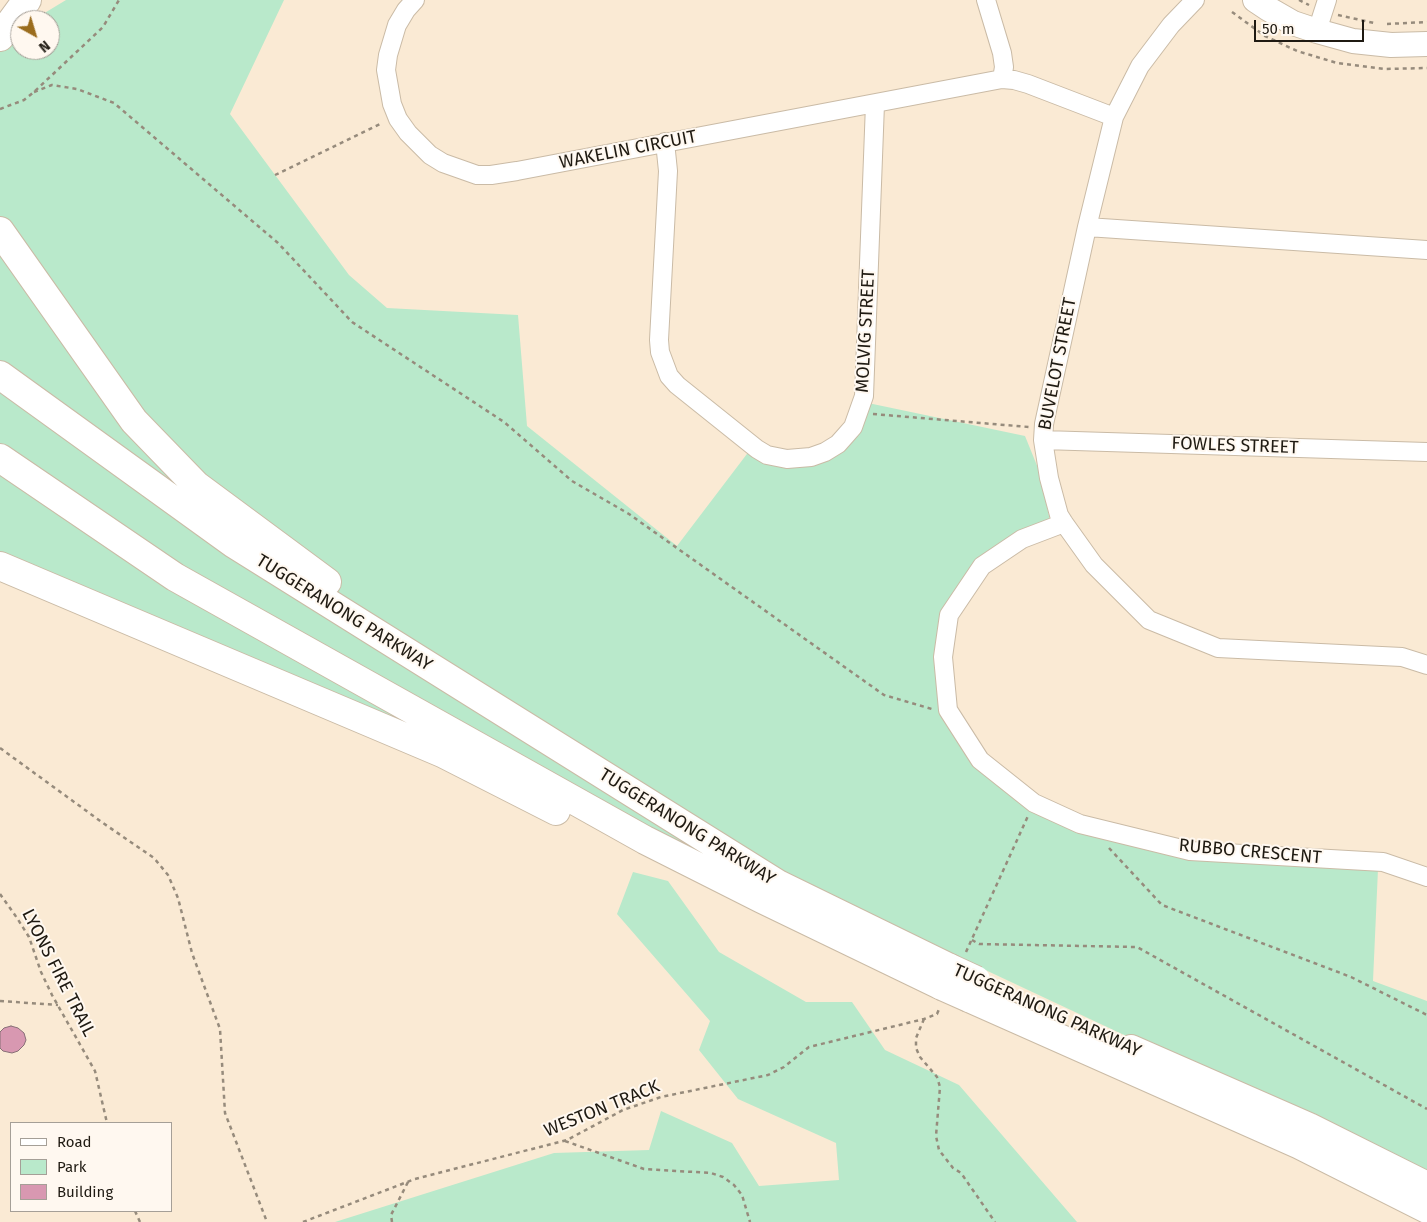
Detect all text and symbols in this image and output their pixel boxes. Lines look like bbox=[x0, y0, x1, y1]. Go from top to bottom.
north arrow bbox=[10, 10, 60, 60]
scale bar bbox=[1257, 10, 1367, 42]
text: 50 m bbox=[1262, 20, 1295, 38]
text: N bbox=[35, 37, 53, 56]
street label: WAKELIN CIRCUIT bbox=[558, 126, 698, 174]
street label: MOLVIG STREET bbox=[852, 269, 880, 393]
street label: BUVELOT STREET bbox=[1035, 296, 1081, 432]
street label: FOWLES STREET bbox=[1171, 433, 1299, 459]
street label: TUGGERANONG PARKWAY bbox=[252, 550, 436, 676]
street label: TUGGERANONG PARKWAY bbox=[595, 764, 779, 890]
street label: RUBBO CRESCENT bbox=[1178, 835, 1322, 869]
street label: LYONS FIRE TRAIL bbox=[17, 906, 99, 1040]
street label: TUGGERANONG PARKWAY bbox=[950, 960, 1144, 1062]
street label: WESTON TRACK bbox=[541, 1076, 663, 1142]
legend bbox=[10, 1122, 172, 1212]
text: Road bbox=[57, 1133, 92, 1151]
text: Park bbox=[57, 1158, 87, 1176]
text: Building bbox=[57, 1183, 113, 1201]

